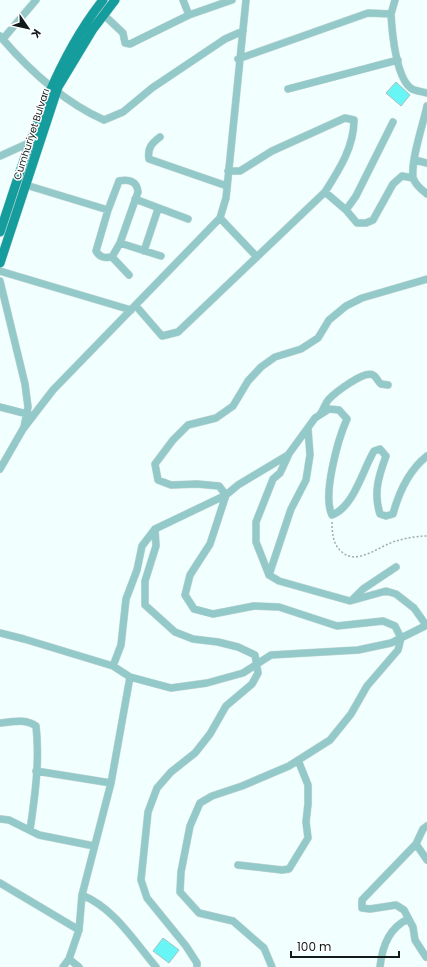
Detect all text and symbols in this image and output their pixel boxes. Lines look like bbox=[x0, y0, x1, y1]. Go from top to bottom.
north arrow bbox=[8, 8, 48, 48]
text: K bbox=[27, 26, 45, 42]
street label: Cumhuriyet Bulvarı bbox=[10, 87, 53, 182]
scale bar bbox=[291, 933, 399, 959]
text: 100 m bbox=[297, 938, 331, 955]

